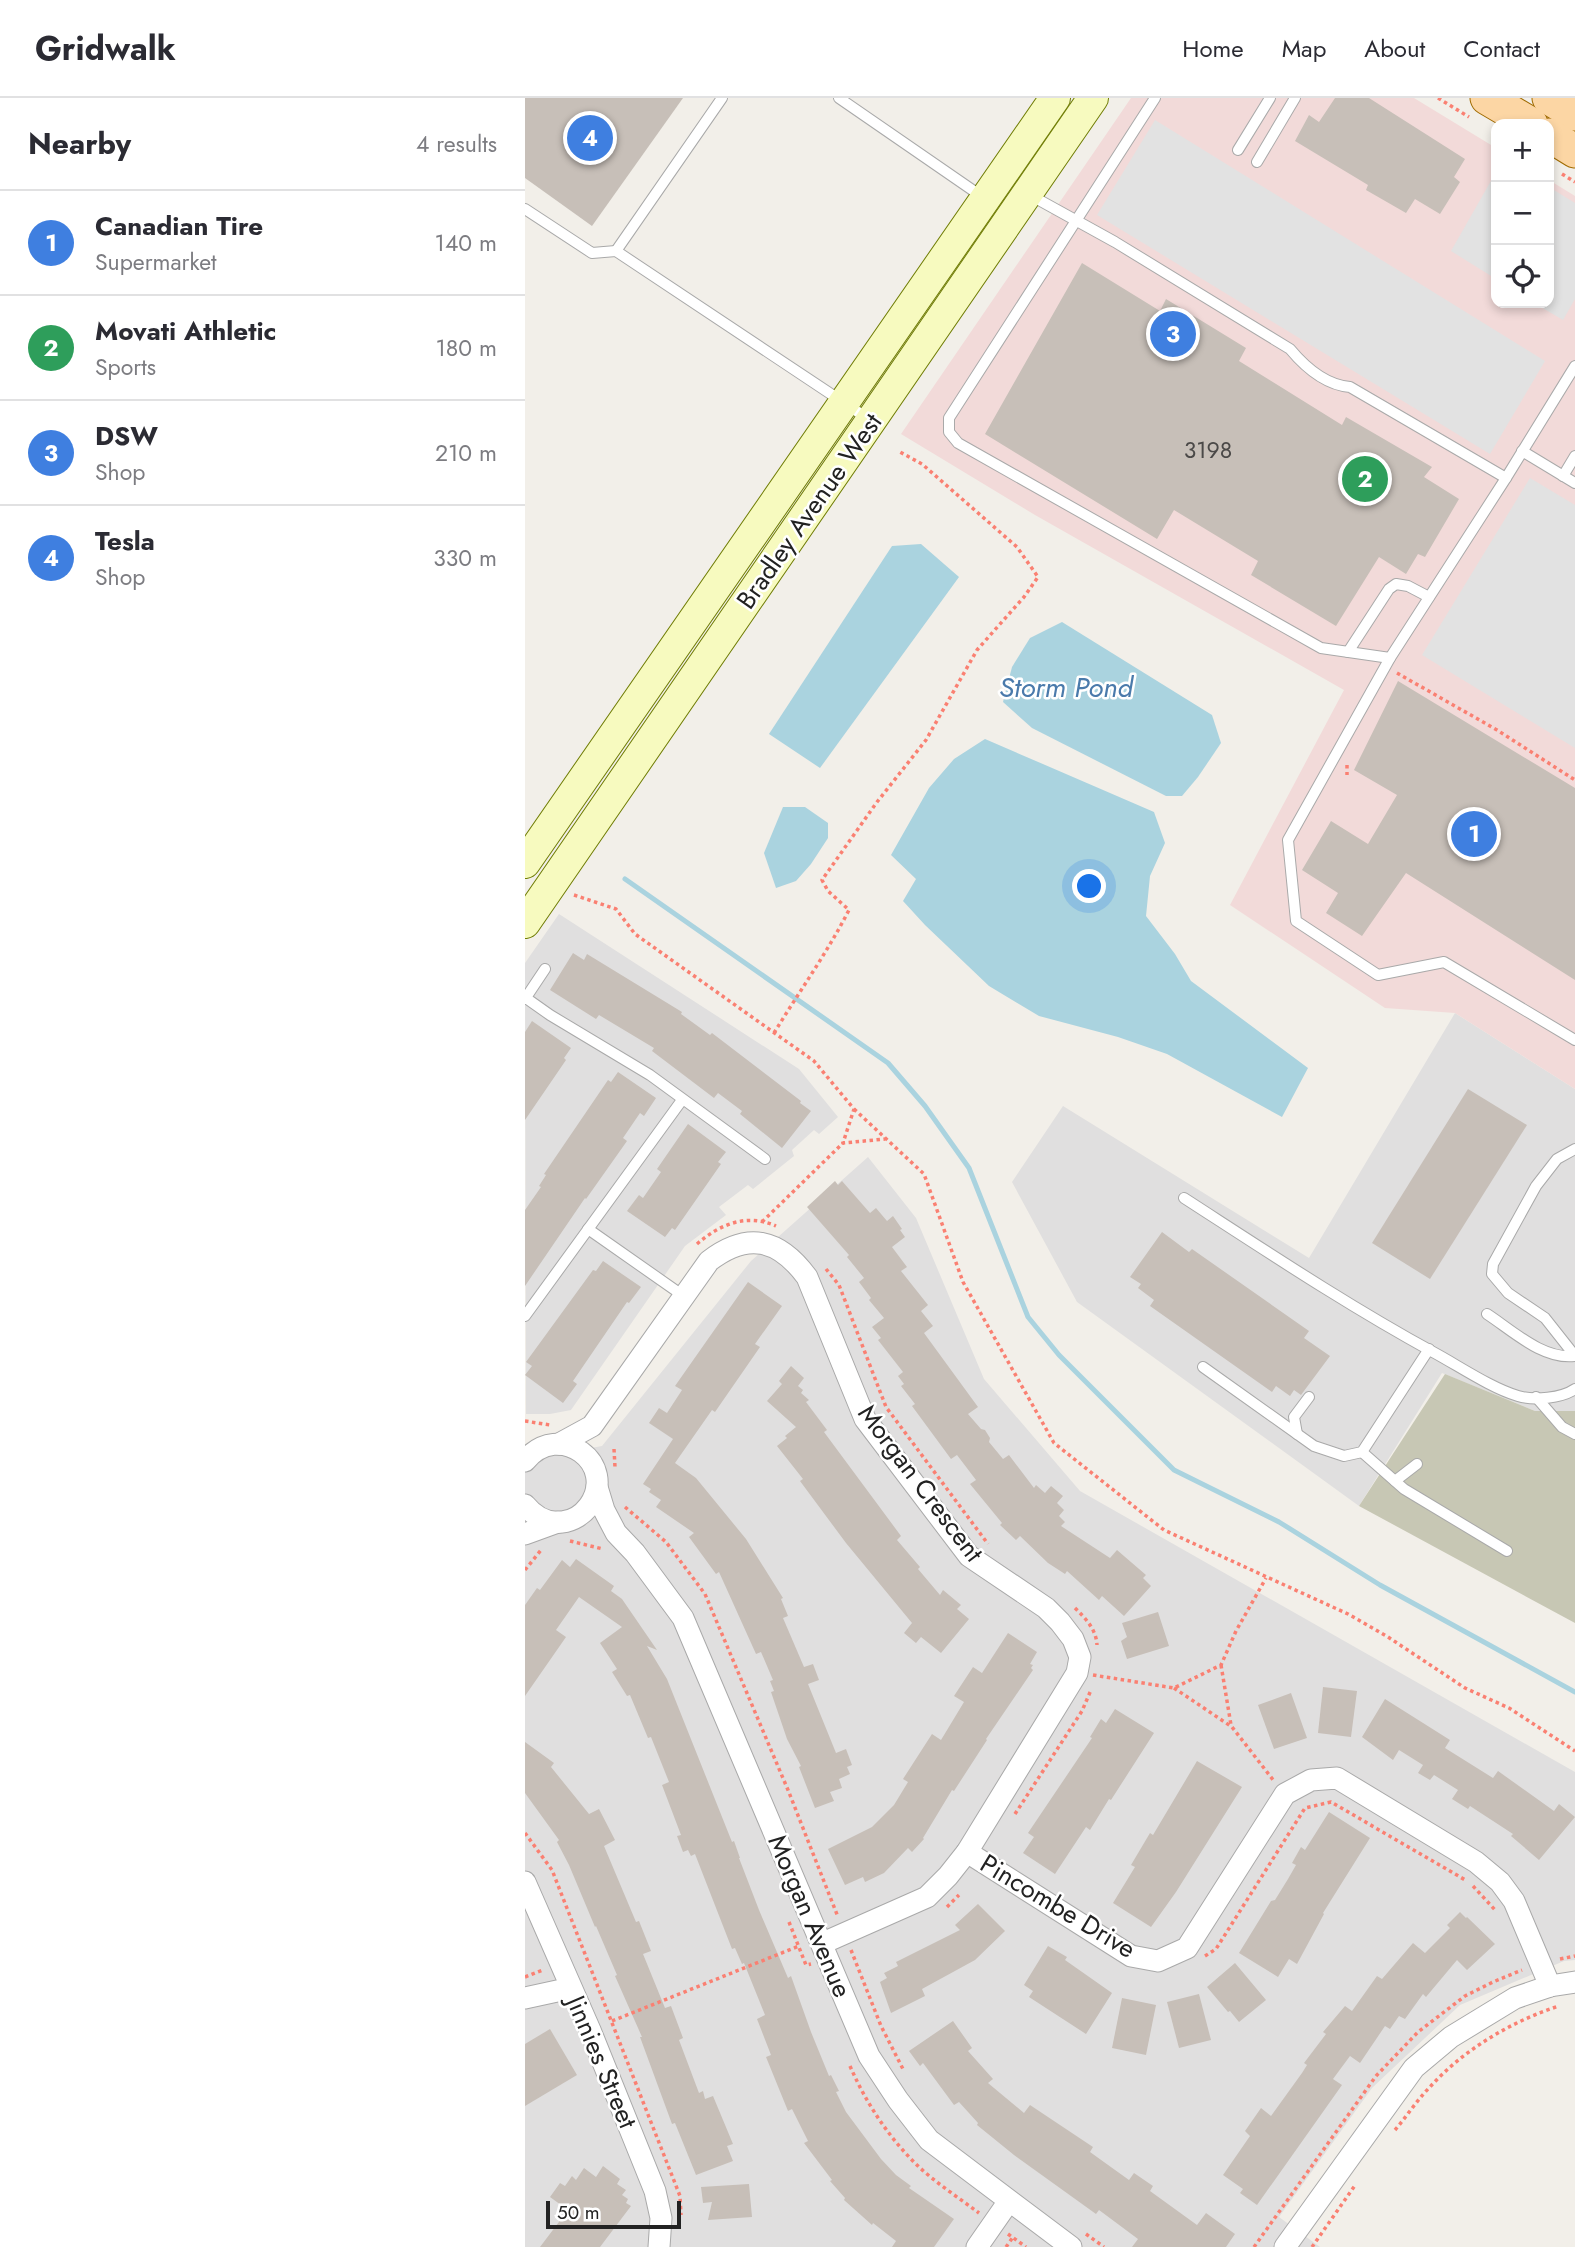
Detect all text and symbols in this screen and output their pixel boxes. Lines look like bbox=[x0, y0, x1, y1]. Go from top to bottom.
text: Gridwalk bbox=[35, 25, 176, 72]
text: Home bbox=[1182, 31, 1244, 66]
text: Map bbox=[1282, 31, 1326, 66]
text: About bbox=[1364, 31, 1425, 66]
text: Contact bbox=[1463, 31, 1540, 66]
pin: 4 bbox=[567, 112, 613, 164]
map controls bbox=[1491, 119, 1554, 308]
button: + bbox=[1491, 119, 1554, 182]
text: Nearby bbox=[28, 122, 131, 165]
text: 4 results bbox=[416, 127, 497, 161]
button: − bbox=[1491, 182, 1554, 245]
text: Canadian Tire bbox=[95, 207, 263, 245]
text: 1 bbox=[45, 226, 57, 260]
text: 140 m bbox=[435, 226, 497, 260]
text: Supermarket bbox=[95, 245, 217, 279]
button: locate bbox=[1491, 245, 1554, 308]
pin: 3 bbox=[1150, 308, 1196, 360]
text: Movati Athletic bbox=[95, 312, 276, 350]
text: 2 bbox=[43, 331, 59, 365]
text: 180 m bbox=[435, 331, 497, 365]
text: Sports bbox=[95, 350, 156, 384]
street label: Bradley Avenue West bbox=[727, 405, 891, 617]
text: DSW bbox=[95, 417, 158, 455]
house number: 3198 bbox=[1184, 433, 1232, 467]
text: 3 bbox=[44, 436, 58, 470]
text: 210 m bbox=[435, 436, 497, 470]
pin: 2 bbox=[1342, 453, 1388, 505]
text: Shop bbox=[95, 455, 145, 489]
text: Tesla bbox=[95, 522, 155, 560]
text: 4 bbox=[43, 541, 59, 575]
text: 330 m bbox=[433, 541, 497, 575]
text: Shop bbox=[95, 560, 145, 594]
water label: Storm Pond bbox=[999, 667, 1134, 708]
pin: 1 bbox=[1451, 808, 1497, 860]
your location bbox=[1072, 869, 1106, 903]
street label: Morgan Crescent bbox=[849, 1396, 993, 1570]
street label: Morgan Avenue bbox=[759, 1829, 861, 2003]
street label: Pincombe Drive bbox=[973, 1845, 1143, 1967]
street label: Jinnies Street bbox=[556, 1987, 647, 2135]
scale bar bbox=[546, 2198, 681, 2230]
text: 50 m bbox=[557, 2199, 600, 2226]

